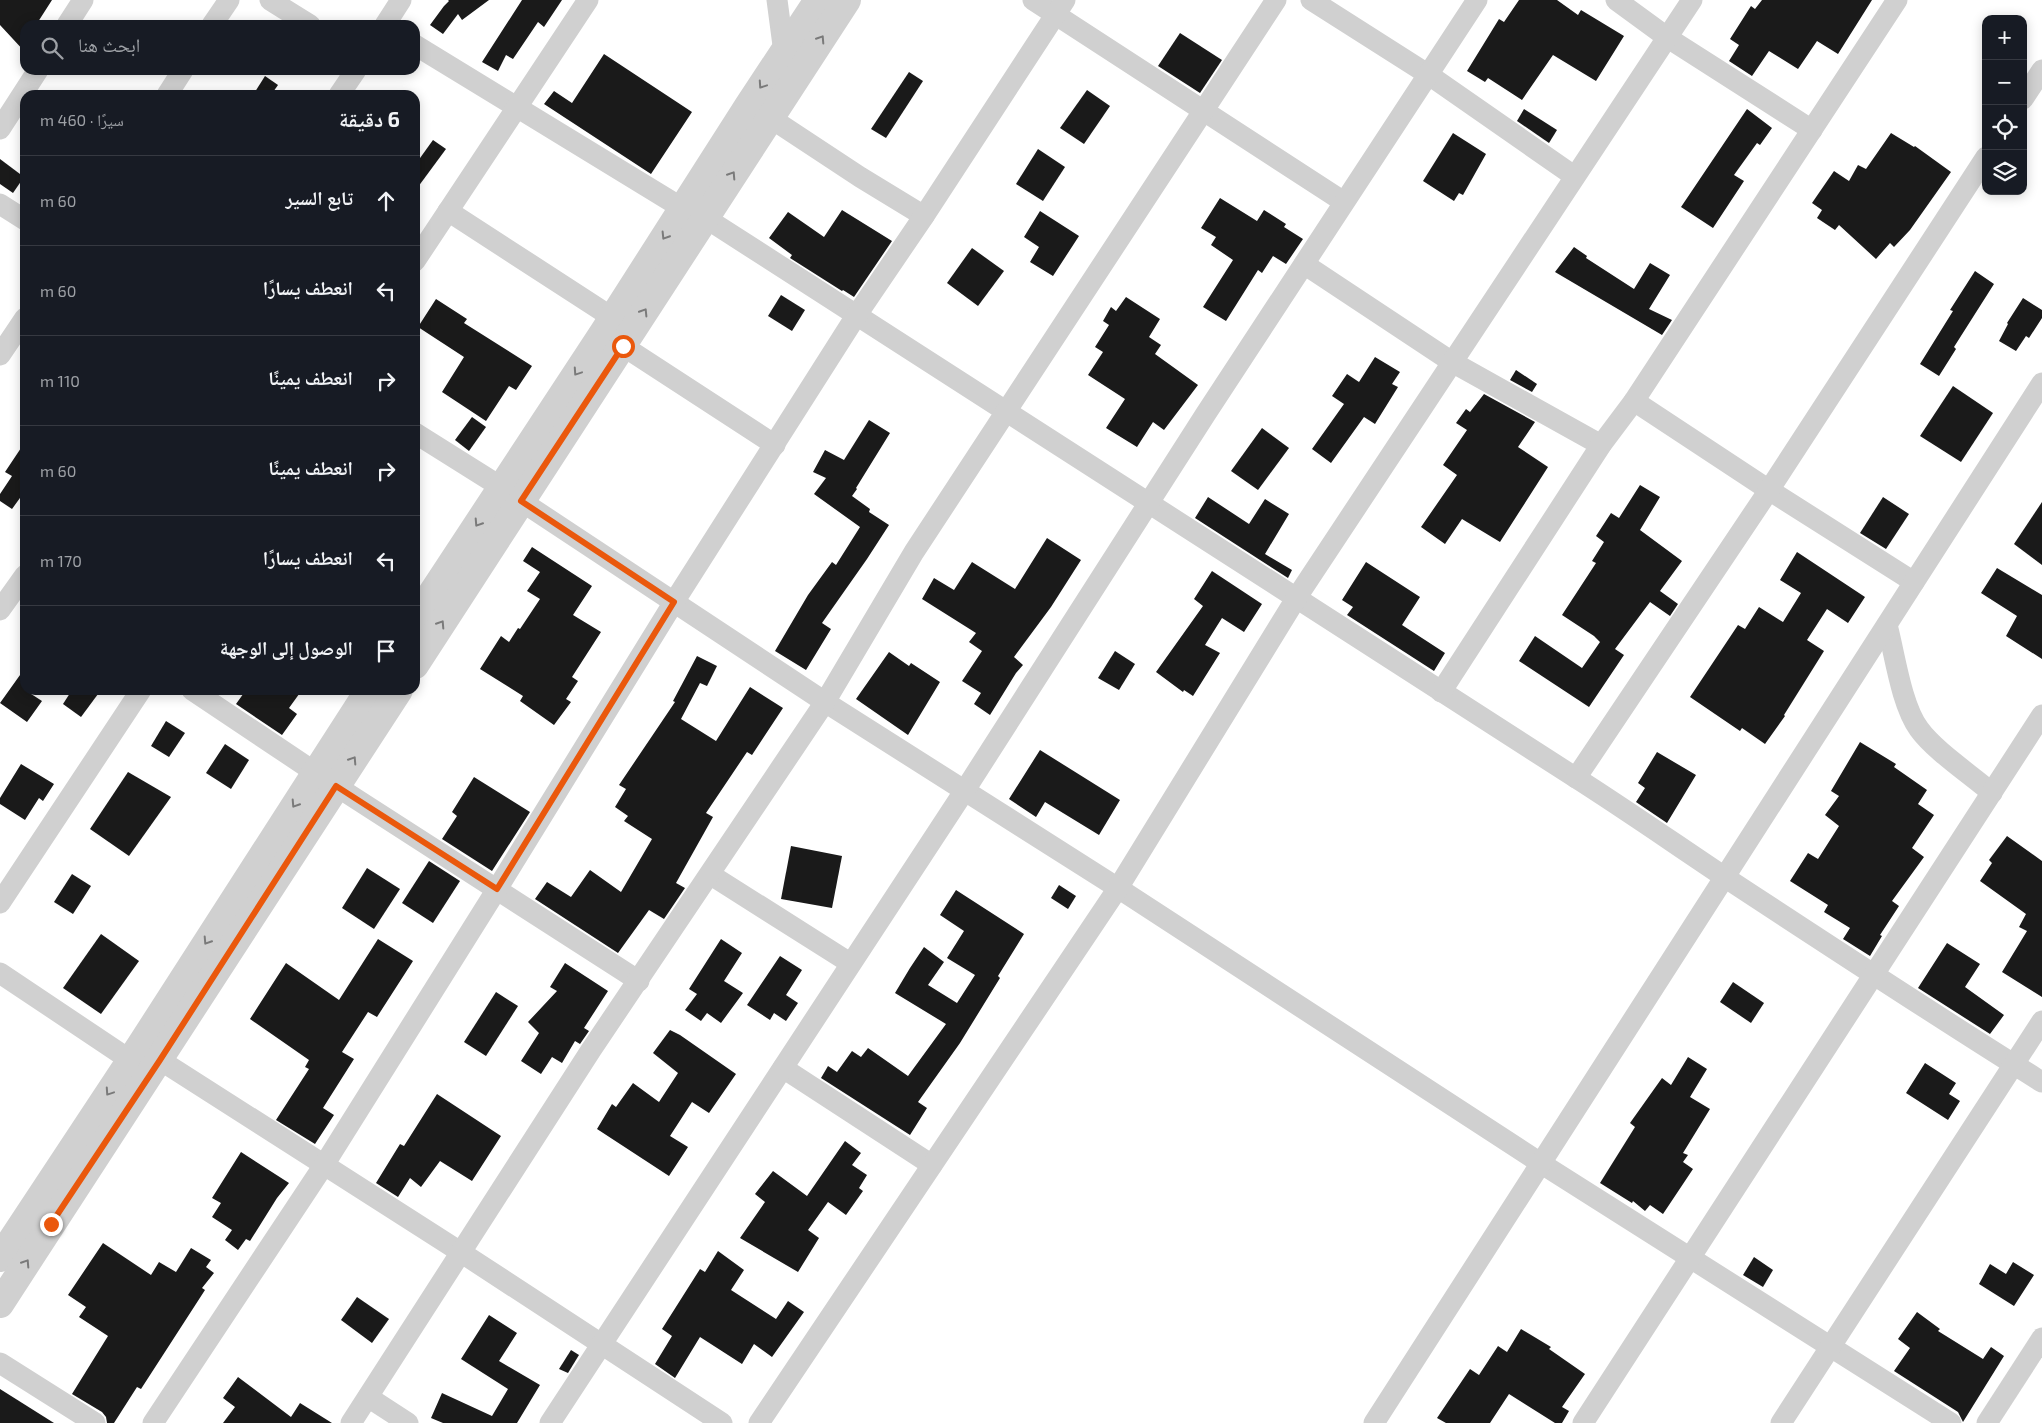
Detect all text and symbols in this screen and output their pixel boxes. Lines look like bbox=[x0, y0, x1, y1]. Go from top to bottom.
map controls bbox=[1982, 15, 2027, 195]
button: + bbox=[1982, 15, 2027, 60]
search box bbox=[20, 20, 420, 75]
text: ابحث هنا bbox=[78, 33, 140, 56]
icon: search bbox=[38, 34, 66, 62]
one-way arrow bbox=[815, 35, 824, 44]
button: − bbox=[1982, 60, 2027, 105]
one-way arrow bbox=[759, 79, 768, 88]
button: locate bbox=[1982, 105, 2027, 150]
text: 6 دقيقة bbox=[339, 106, 400, 131]
text: سيرًا · 460 m bbox=[40, 110, 124, 129]
button: layers bbox=[1982, 150, 2027, 195]
one-way arrow bbox=[726, 171, 735, 180]
text: تابع السير bbox=[286, 186, 353, 209]
icon: ahead bbox=[372, 187, 400, 215]
text: 60 m bbox=[40, 191, 76, 210]
one-way arrow bbox=[661, 230, 671, 239]
text: انعطف يسارًا bbox=[263, 276, 353, 299]
icon: left bbox=[372, 277, 400, 305]
text: 60 m bbox=[40, 281, 76, 300]
one-way arrow bbox=[638, 308, 648, 317]
route start bbox=[612, 335, 635, 358]
text: انعطف يمينًا bbox=[268, 366, 353, 389]
icon: right bbox=[372, 367, 400, 395]
one-way arrow bbox=[574, 367, 583, 376]
text: 110 m bbox=[40, 371, 80, 390]
text: انعطف يمينًا bbox=[268, 456, 353, 479]
icon: right bbox=[372, 457, 400, 485]
text: 60 m bbox=[40, 461, 76, 480]
one-way arrow bbox=[474, 517, 484, 526]
text: انعطف يسارًا bbox=[263, 546, 353, 569]
icon: left bbox=[372, 547, 400, 575]
text: 170 m bbox=[40, 551, 82, 570]
one-way arrow bbox=[435, 620, 445, 629]
text: الوصول إلى الوجهة bbox=[220, 636, 353, 659]
icon: arrive bbox=[372, 637, 400, 665]
one-way arrow bbox=[347, 757, 357, 766]
one-way arrow bbox=[292, 799, 302, 808]
one-way arrow bbox=[204, 936, 214, 945]
one-way arrow bbox=[106, 1086, 115, 1096]
route end bbox=[40, 1213, 63, 1236]
one-way arrow bbox=[20, 1260, 30, 1269]

